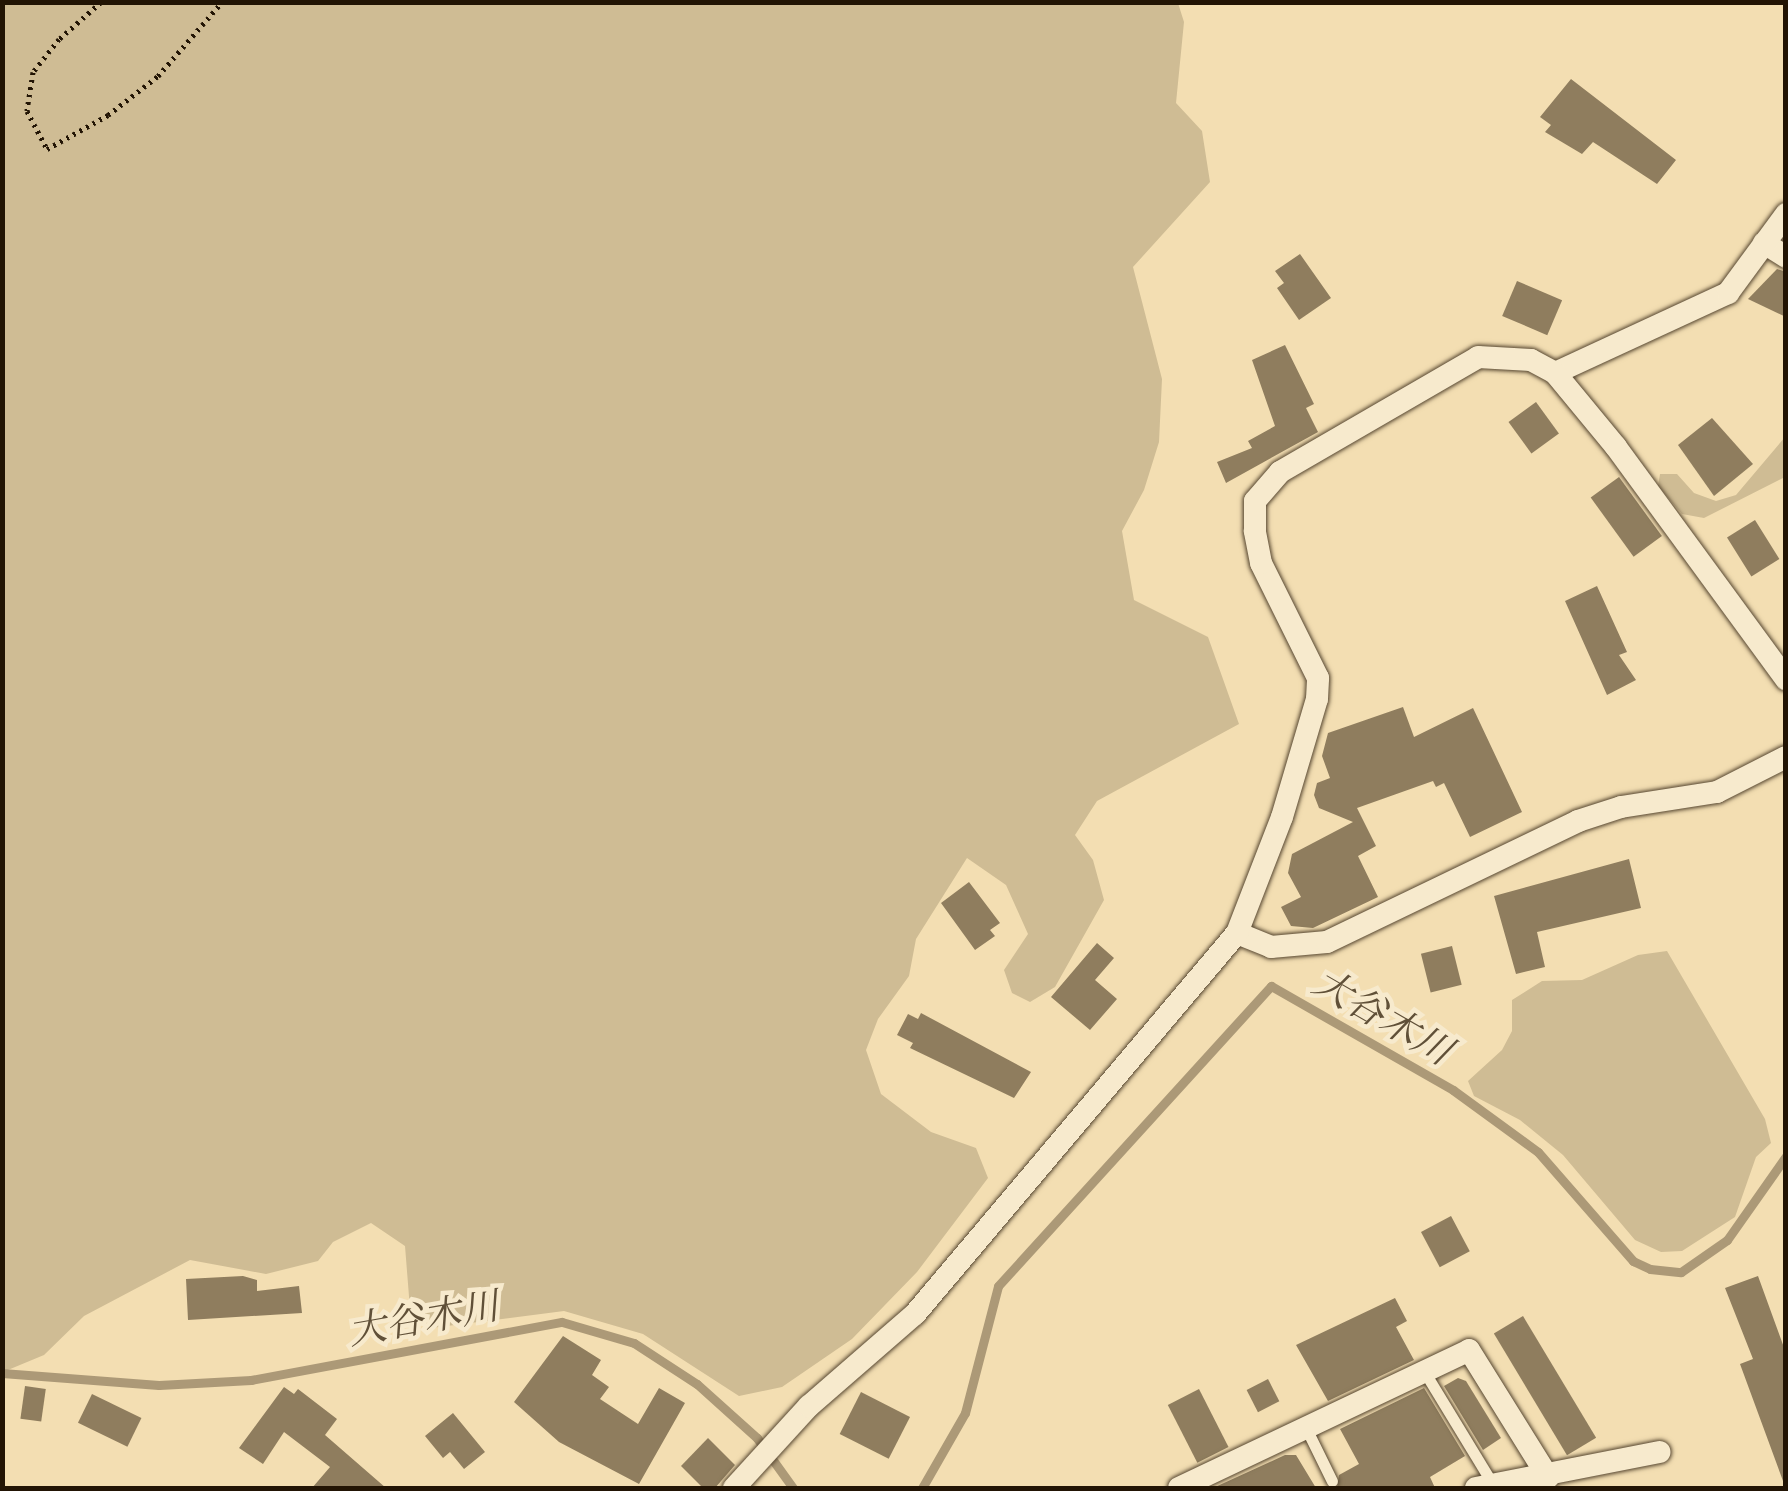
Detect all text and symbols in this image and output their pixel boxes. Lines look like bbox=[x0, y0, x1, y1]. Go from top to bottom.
water label: 大谷木川 bbox=[1306, 958, 1460, 1074]
water label: 大谷木川 bbox=[344, 1282, 502, 1354]

